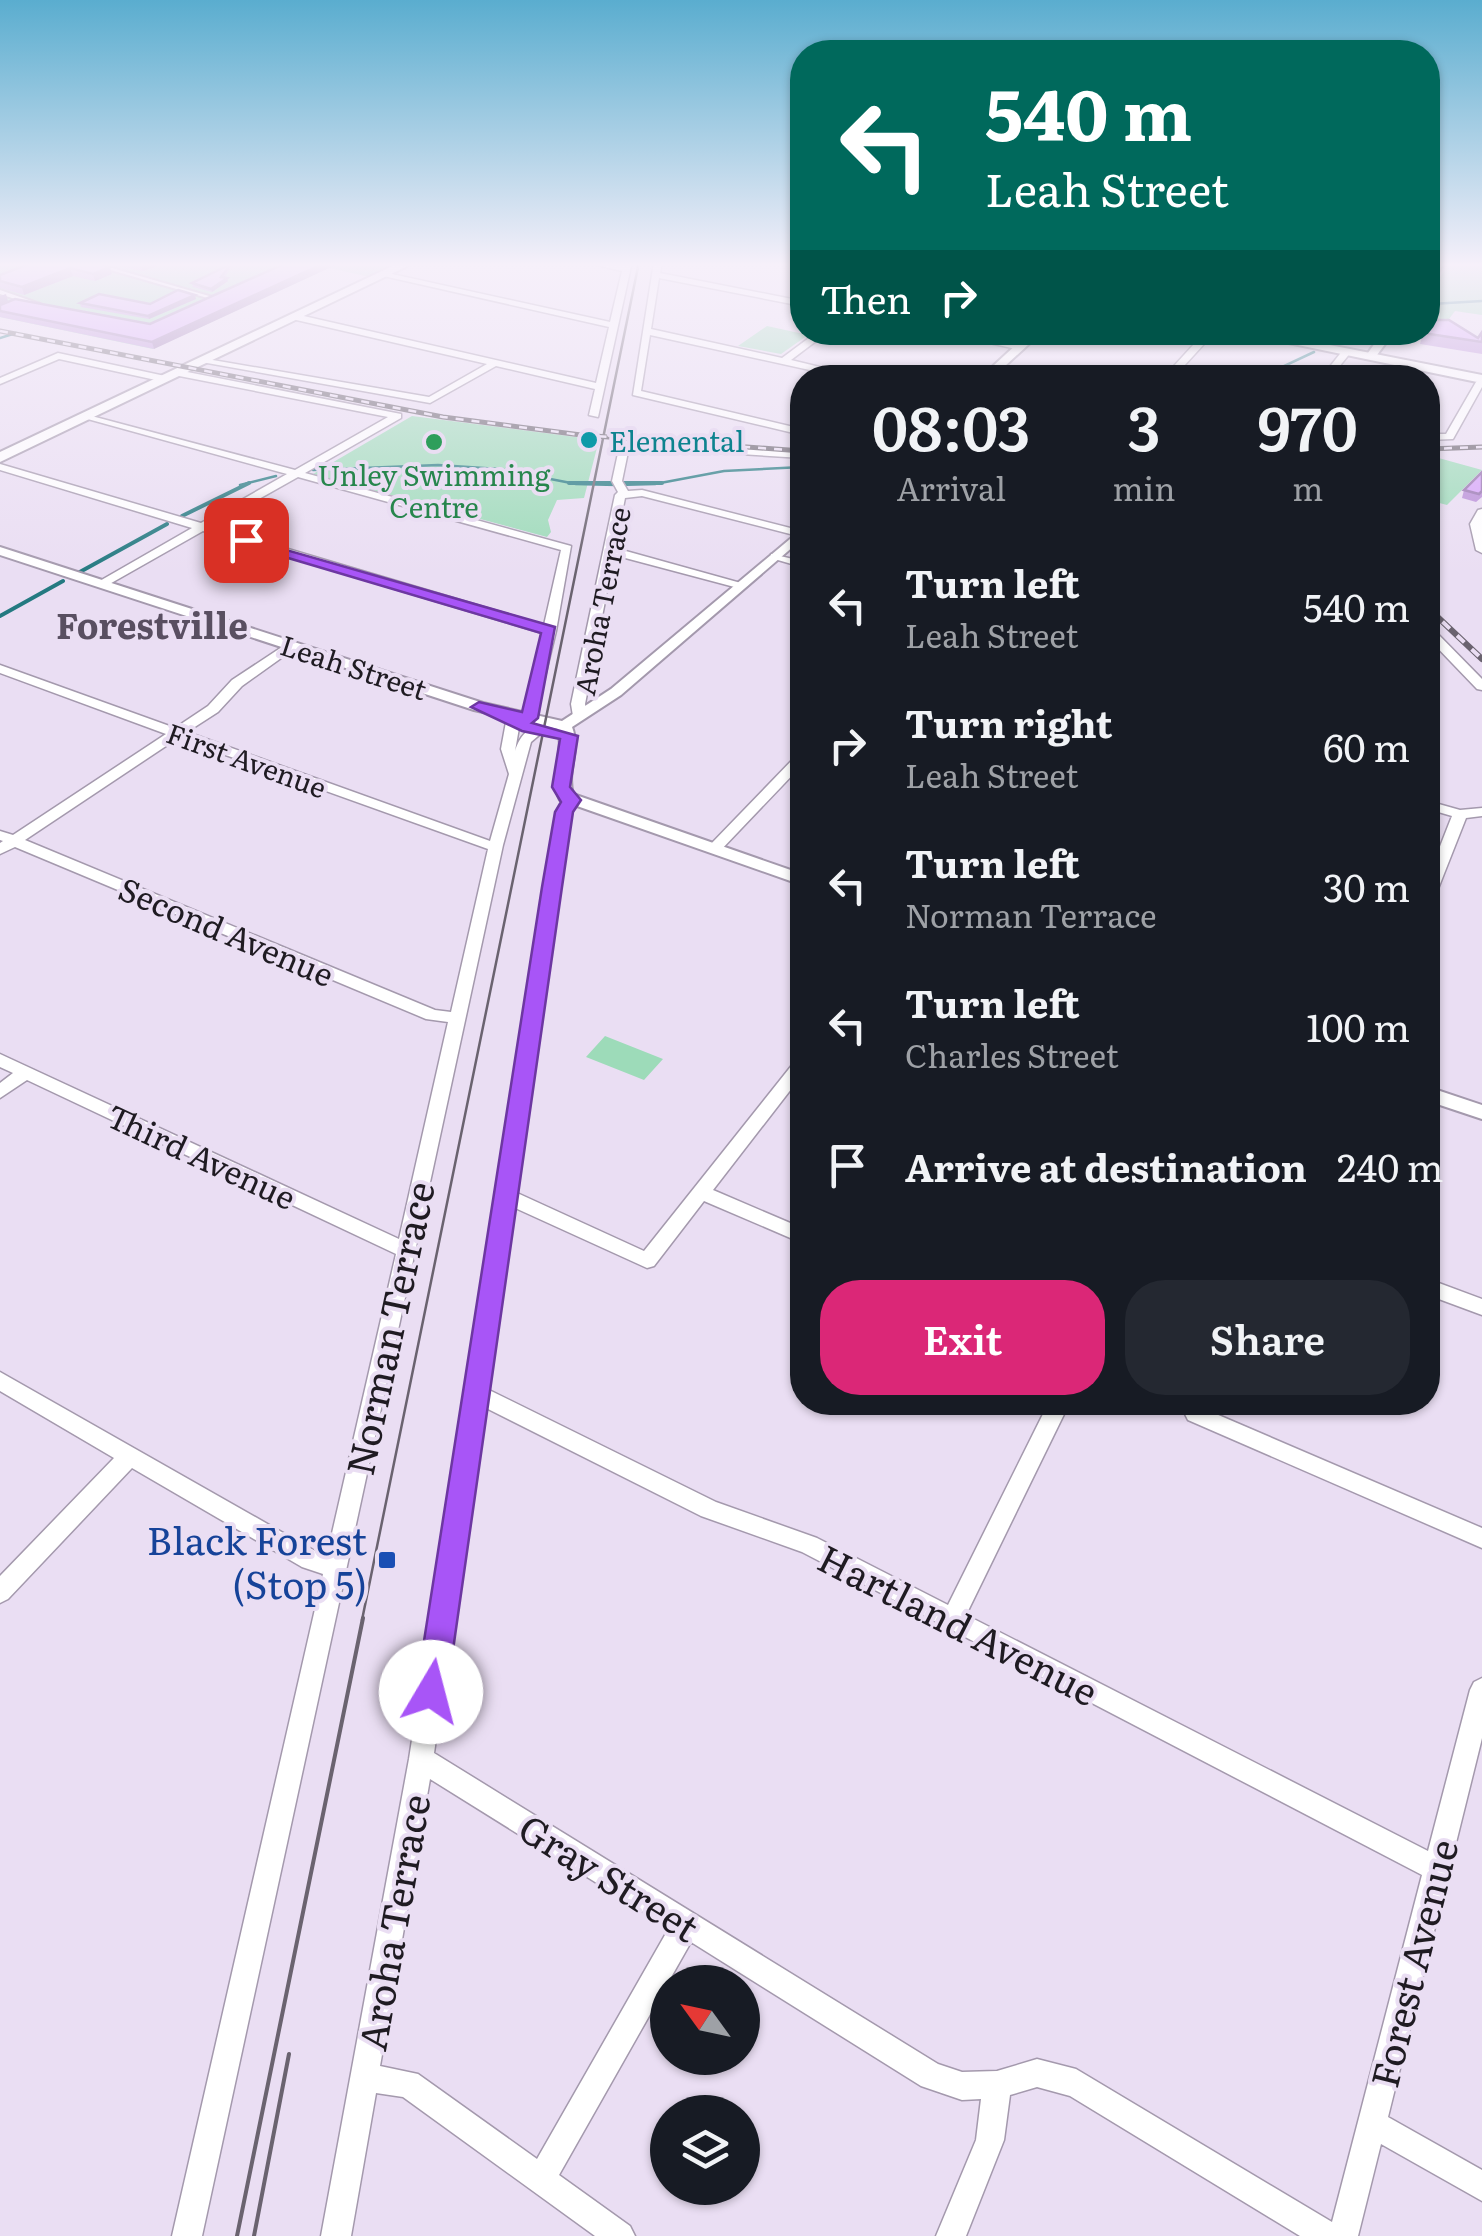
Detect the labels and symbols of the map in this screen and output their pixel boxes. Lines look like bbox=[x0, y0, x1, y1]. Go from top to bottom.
place label: Elemental bbox=[609, 419, 745, 461]
marker: Elemental bbox=[578, 429, 600, 451]
marker: Unley Swimming Centre bbox=[423, 431, 445, 453]
place label: Unley Swimming Centre bbox=[318, 453, 551, 527]
pin bbox=[204, 498, 289, 583]
street label: Aroha Terrace bbox=[562, 503, 640, 699]
district label: Forestville bbox=[56, 598, 248, 650]
street label: Leah Street bbox=[275, 623, 433, 710]
street label: First Avenue bbox=[161, 711, 333, 807]
street label: Second Avenue bbox=[112, 863, 342, 997]
street label: Third Avenue bbox=[100, 1090, 304, 1220]
street label: Norman Terrace bbox=[329, 1176, 447, 1480]
place label: Black Forest (Stop 5) bbox=[147, 1510, 368, 1611]
street label: Hartland Avenue bbox=[809, 1528, 1109, 1718]
marker: Black Forest (Stop 5) bbox=[376, 1549, 398, 1571]
position arrow bbox=[379, 1640, 483, 1744]
street label: Aroha Terrace bbox=[341, 1789, 443, 2055]
street label: Gray Street bbox=[509, 1798, 712, 1954]
street label: Forest Avenue bbox=[1354, 1833, 1470, 2093]
north arrow bbox=[650, 1965, 760, 2075]

